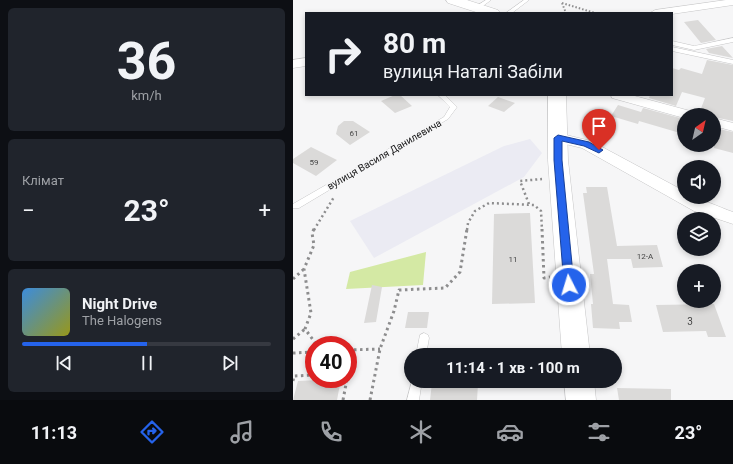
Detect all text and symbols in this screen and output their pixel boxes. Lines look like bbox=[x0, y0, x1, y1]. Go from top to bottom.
text: 80 m bbox=[383, 27, 446, 60]
icon: right bbox=[317, 28, 369, 80]
text: 36 bbox=[117, 31, 176, 92]
text: вулиця Наталі Забіли bbox=[383, 61, 563, 82]
text: km/h bbox=[131, 88, 162, 103]
north arrow bbox=[677, 108, 721, 152]
map controls bbox=[677, 108, 721, 308]
pin bbox=[582, 109, 616, 150]
icon: arrive bbox=[588, 115, 610, 137]
street label: вулиця Василя Данилевича bbox=[325, 117, 443, 192]
house number: 61 bbox=[350, 129, 359, 138]
house number: 59 bbox=[310, 158, 319, 167]
button: sound bbox=[677, 160, 721, 204]
text: Клімат bbox=[22, 173, 64, 188]
text: 23° bbox=[123, 193, 170, 228]
text: − bbox=[22, 198, 35, 223]
text: + bbox=[259, 198, 271, 223]
button: layers bbox=[677, 212, 721, 256]
house number: 12-А bbox=[637, 252, 654, 261]
house number: 11 bbox=[509, 255, 518, 264]
position arrow bbox=[548, 264, 590, 306]
button: + bbox=[677, 264, 721, 308]
text: Night Drive bbox=[82, 295, 157, 313]
text: The Halogens bbox=[82, 313, 162, 328]
house number: 3 bbox=[687, 316, 693, 327]
speed limit sign: 40 bbox=[305, 336, 357, 388]
icon: previous bbox=[53, 352, 75, 374]
icon: pause bbox=[136, 352, 158, 374]
icon: next bbox=[219, 352, 241, 374]
text: 11:14 · 1 хв · 100 m bbox=[446, 359, 580, 377]
icon: directions bbox=[138, 418, 166, 446]
icon: music bbox=[228, 418, 256, 446]
icon: phone bbox=[317, 418, 345, 446]
icon: climate bbox=[407, 418, 435, 446]
icon: car bbox=[496, 418, 524, 446]
icon: filters bbox=[585, 418, 613, 446]
text: 11:13 bbox=[31, 422, 77, 443]
text: 23° bbox=[675, 422, 702, 443]

